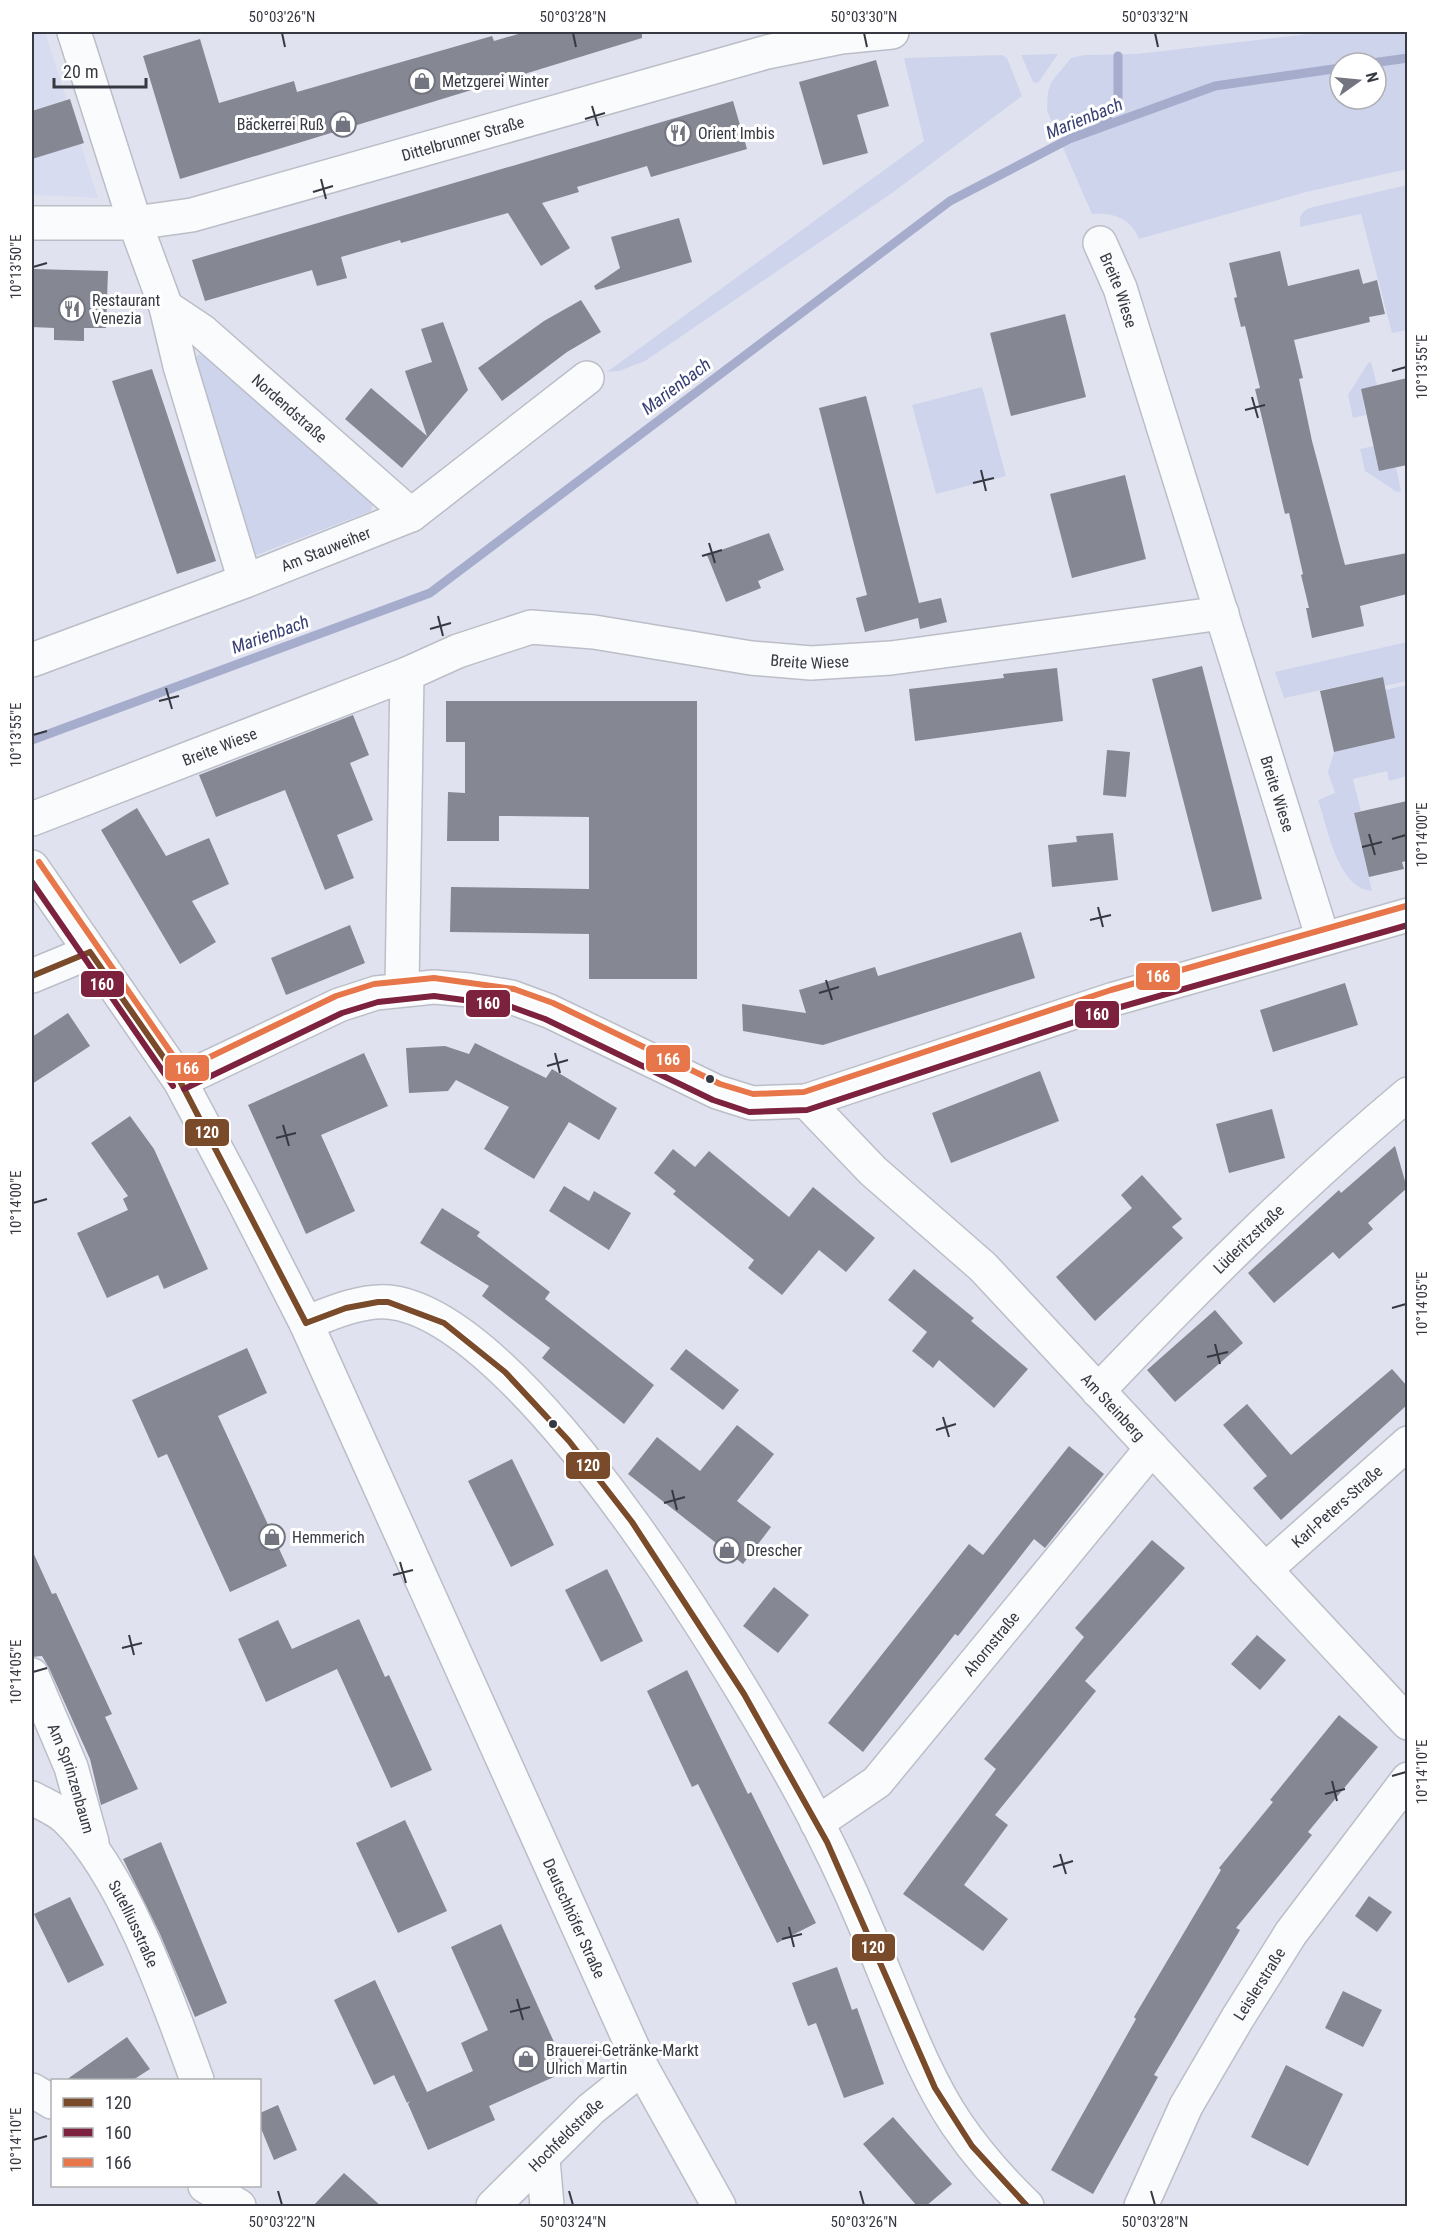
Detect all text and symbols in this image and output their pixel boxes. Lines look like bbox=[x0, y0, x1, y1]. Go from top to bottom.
text: 50°03'26"N bbox=[249, 8, 315, 26]
text: 50°03'28"N bbox=[540, 8, 606, 26]
text: 50°03'30"N bbox=[831, 8, 897, 26]
text: 50°03'32"N bbox=[1122, 8, 1188, 26]
scale bar bbox=[54, 51, 146, 89]
north arrow bbox=[1328, 51, 1388, 111]
text: 20 m bbox=[63, 61, 98, 82]
shop icon: Metzgerei Winter bbox=[407, 66, 437, 96]
text: N bbox=[1362, 70, 1382, 84]
place label: Metzgerei Winter bbox=[442, 72, 549, 91]
water label: Marienbach bbox=[1043, 93, 1125, 143]
shop icon: Bäckerrei Ruß bbox=[328, 109, 358, 139]
street label: Dittelbrunner Straße bbox=[399, 112, 526, 165]
place label: Bäckerrei Ruß bbox=[237, 115, 324, 134]
restaurant icon: Orient Imbis bbox=[663, 118, 693, 148]
place label: Orient Imbis bbox=[698, 124, 775, 143]
text: 10°13'50"E bbox=[7, 235, 25, 299]
street label: Breite Wiese bbox=[1096, 250, 1141, 330]
place label: Restaurant Venezia bbox=[92, 291, 160, 328]
restaurant icon: Restaurant Venezia bbox=[57, 294, 87, 324]
text: 10°13'55"E bbox=[1413, 335, 1431, 399]
water label: Marienbach bbox=[637, 353, 715, 419]
street label: Nordendstraße bbox=[248, 370, 331, 446]
street label: Am Stauweiher bbox=[278, 522, 373, 575]
water label: Marienbach bbox=[228, 610, 312, 658]
street label: Breite Wiese bbox=[770, 650, 849, 672]
text: 10°13'55"E bbox=[7, 703, 25, 767]
street label: Breite Wiese bbox=[179, 723, 260, 770]
street label: Breite Wiese bbox=[1257, 753, 1298, 834]
text: 10°14'00"E bbox=[1413, 803, 1431, 867]
line badge: 166 bbox=[1135, 962, 1181, 991]
text: 166 bbox=[1146, 967, 1170, 986]
line badge: 160 bbox=[80, 970, 125, 998]
text: 160 bbox=[90, 975, 114, 994]
line badge: 160 bbox=[465, 989, 511, 1018]
text: 160 bbox=[476, 994, 500, 1013]
line badge: 160 bbox=[1074, 1000, 1120, 1029]
text: 160 bbox=[1085, 1005, 1109, 1024]
line badge: 166 bbox=[645, 1044, 691, 1073]
text: 166 bbox=[656, 1050, 680, 1069]
line badge: 166 bbox=[164, 1054, 210, 1082]
text: 166 bbox=[175, 1059, 199, 1078]
unlabelled marker bbox=[704, 1073, 716, 1085]
line badge: 120 bbox=[184, 1118, 230, 1147]
text: 120 bbox=[195, 1123, 219, 1142]
text: 10°14'00"E bbox=[7, 1171, 25, 1235]
street label: Lüderitzstraße bbox=[1209, 1200, 1288, 1277]
text: 10°14'05"E bbox=[1413, 1272, 1431, 1336]
street label: Am Steinberg bbox=[1077, 1369, 1149, 1444]
unlabelled marker bbox=[547, 1418, 559, 1430]
line badge: 120 bbox=[565, 1451, 611, 1480]
text: 120 bbox=[576, 1456, 600, 1475]
street label: Karl-Peters-Straße bbox=[1288, 1461, 1386, 1551]
shop icon: Hemmerich bbox=[257, 1522, 287, 1552]
place label: Hemmerich bbox=[292, 1528, 365, 1547]
shop icon: Drescher bbox=[712, 1535, 742, 1565]
place label: Drescher bbox=[746, 1541, 802, 1560]
street label: Ahornstraße bbox=[959, 1608, 1023, 1680]
text: 10°14'05"E bbox=[7, 1640, 25, 1704]
street label: Am Sprinzenbaum bbox=[44, 1721, 99, 1836]
text: 10°14'10"E bbox=[1413, 1740, 1431, 1804]
street label: Deutschhöfer Straße bbox=[539, 1855, 610, 1981]
street label: Sutelliusstraße bbox=[105, 1877, 163, 1970]
line badge: 120 bbox=[851, 1933, 896, 1962]
text: 120 bbox=[861, 1938, 885, 1957]
street label: Leislerstraße bbox=[1229, 1944, 1289, 2024]
place label: Brauerei-Getränke-Markt Ulrich Martin bbox=[546, 2041, 699, 2078]
shop icon: Brauerei-Getränke-Markt Ulrich Martin bbox=[511, 2044, 541, 2074]
legend bbox=[51, 2079, 261, 2187]
text: 120 bbox=[105, 2092, 132, 2113]
street label: Hochfeldstraße bbox=[524, 2094, 607, 2175]
text: 10°14'10"E bbox=[7, 2108, 25, 2172]
text: 160 bbox=[105, 2122, 132, 2143]
text: 166 bbox=[105, 2152, 132, 2173]
text: 50°03'22"N bbox=[249, 2213, 315, 2231]
text: 50°03'24"N bbox=[540, 2213, 606, 2231]
text: 50°03'26"N bbox=[831, 2213, 897, 2231]
text: 50°03'28"N bbox=[1122, 2213, 1188, 2231]

